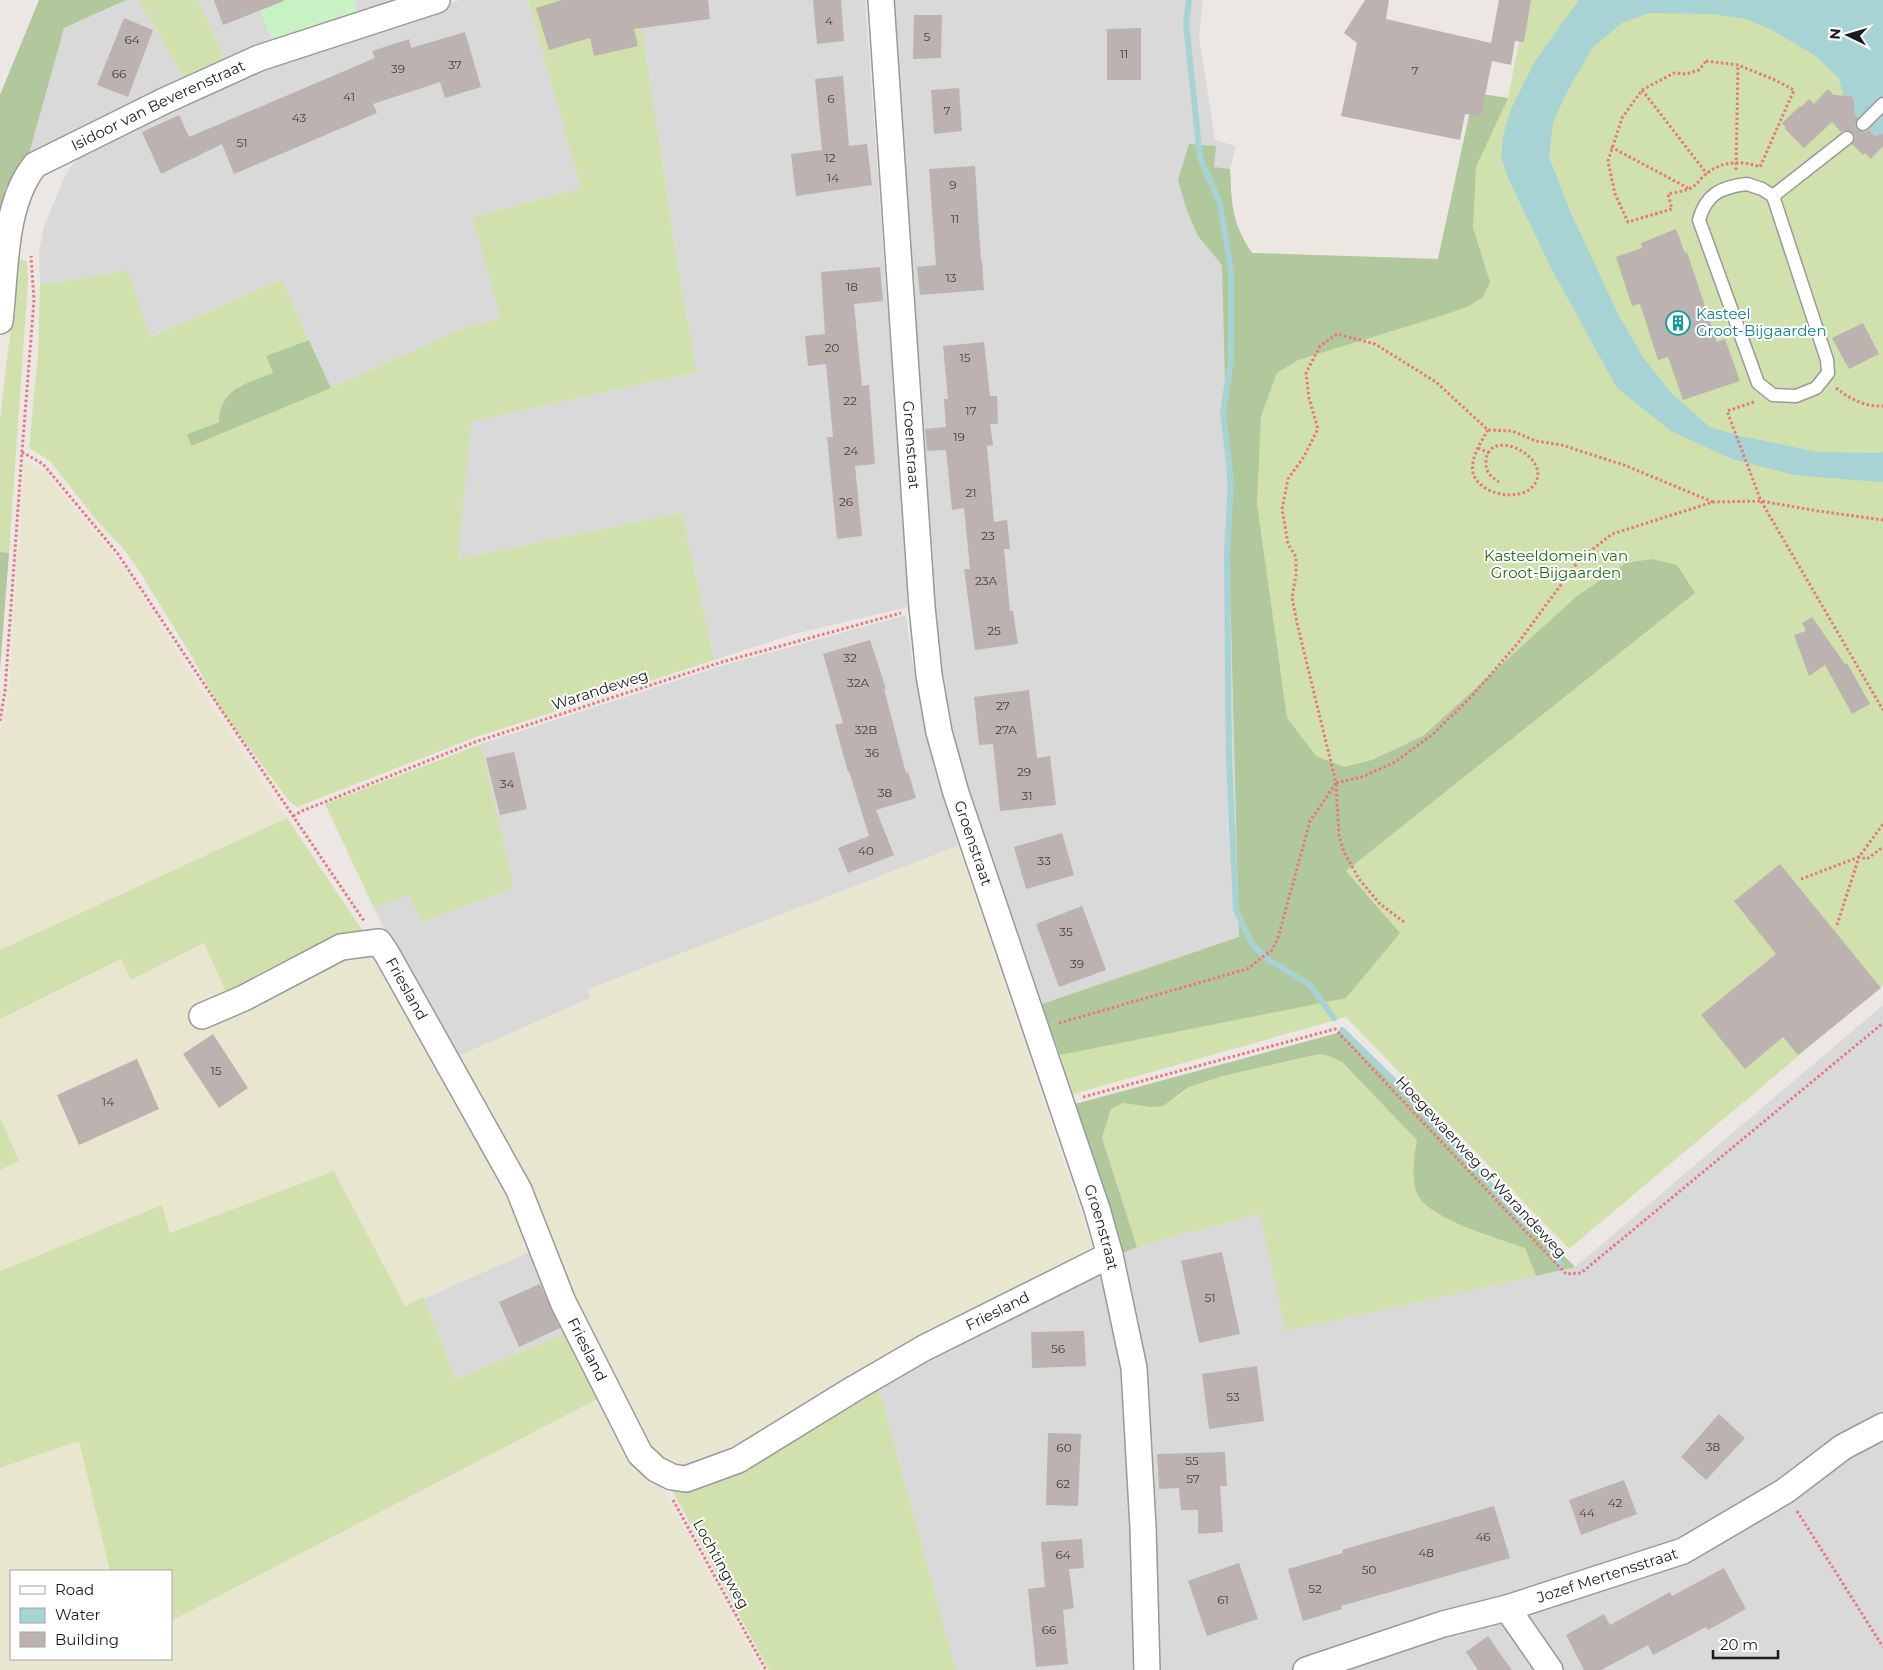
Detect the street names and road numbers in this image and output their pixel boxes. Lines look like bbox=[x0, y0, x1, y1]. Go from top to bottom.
street label: Isidoor van Beverenstraat bbox=[68, 56, 248, 155]
street label: Groenstraat bbox=[899, 400, 924, 490]
street label: Warandeweg bbox=[549, 665, 651, 714]
street label: Groenstraat bbox=[950, 798, 997, 888]
street label: Friesland bbox=[382, 954, 432, 1023]
street label: Hoegewaerweg of Warandeweg bbox=[1392, 1072, 1571, 1262]
street label: Groenstraat bbox=[1080, 1182, 1123, 1272]
street label: Friesland bbox=[962, 1287, 1033, 1335]
street label: Friesland bbox=[563, 1314, 612, 1384]
street label: Lochtingweg bbox=[689, 1516, 754, 1612]
street label: Jozef Mertensstraat bbox=[1533, 1543, 1680, 1607]

